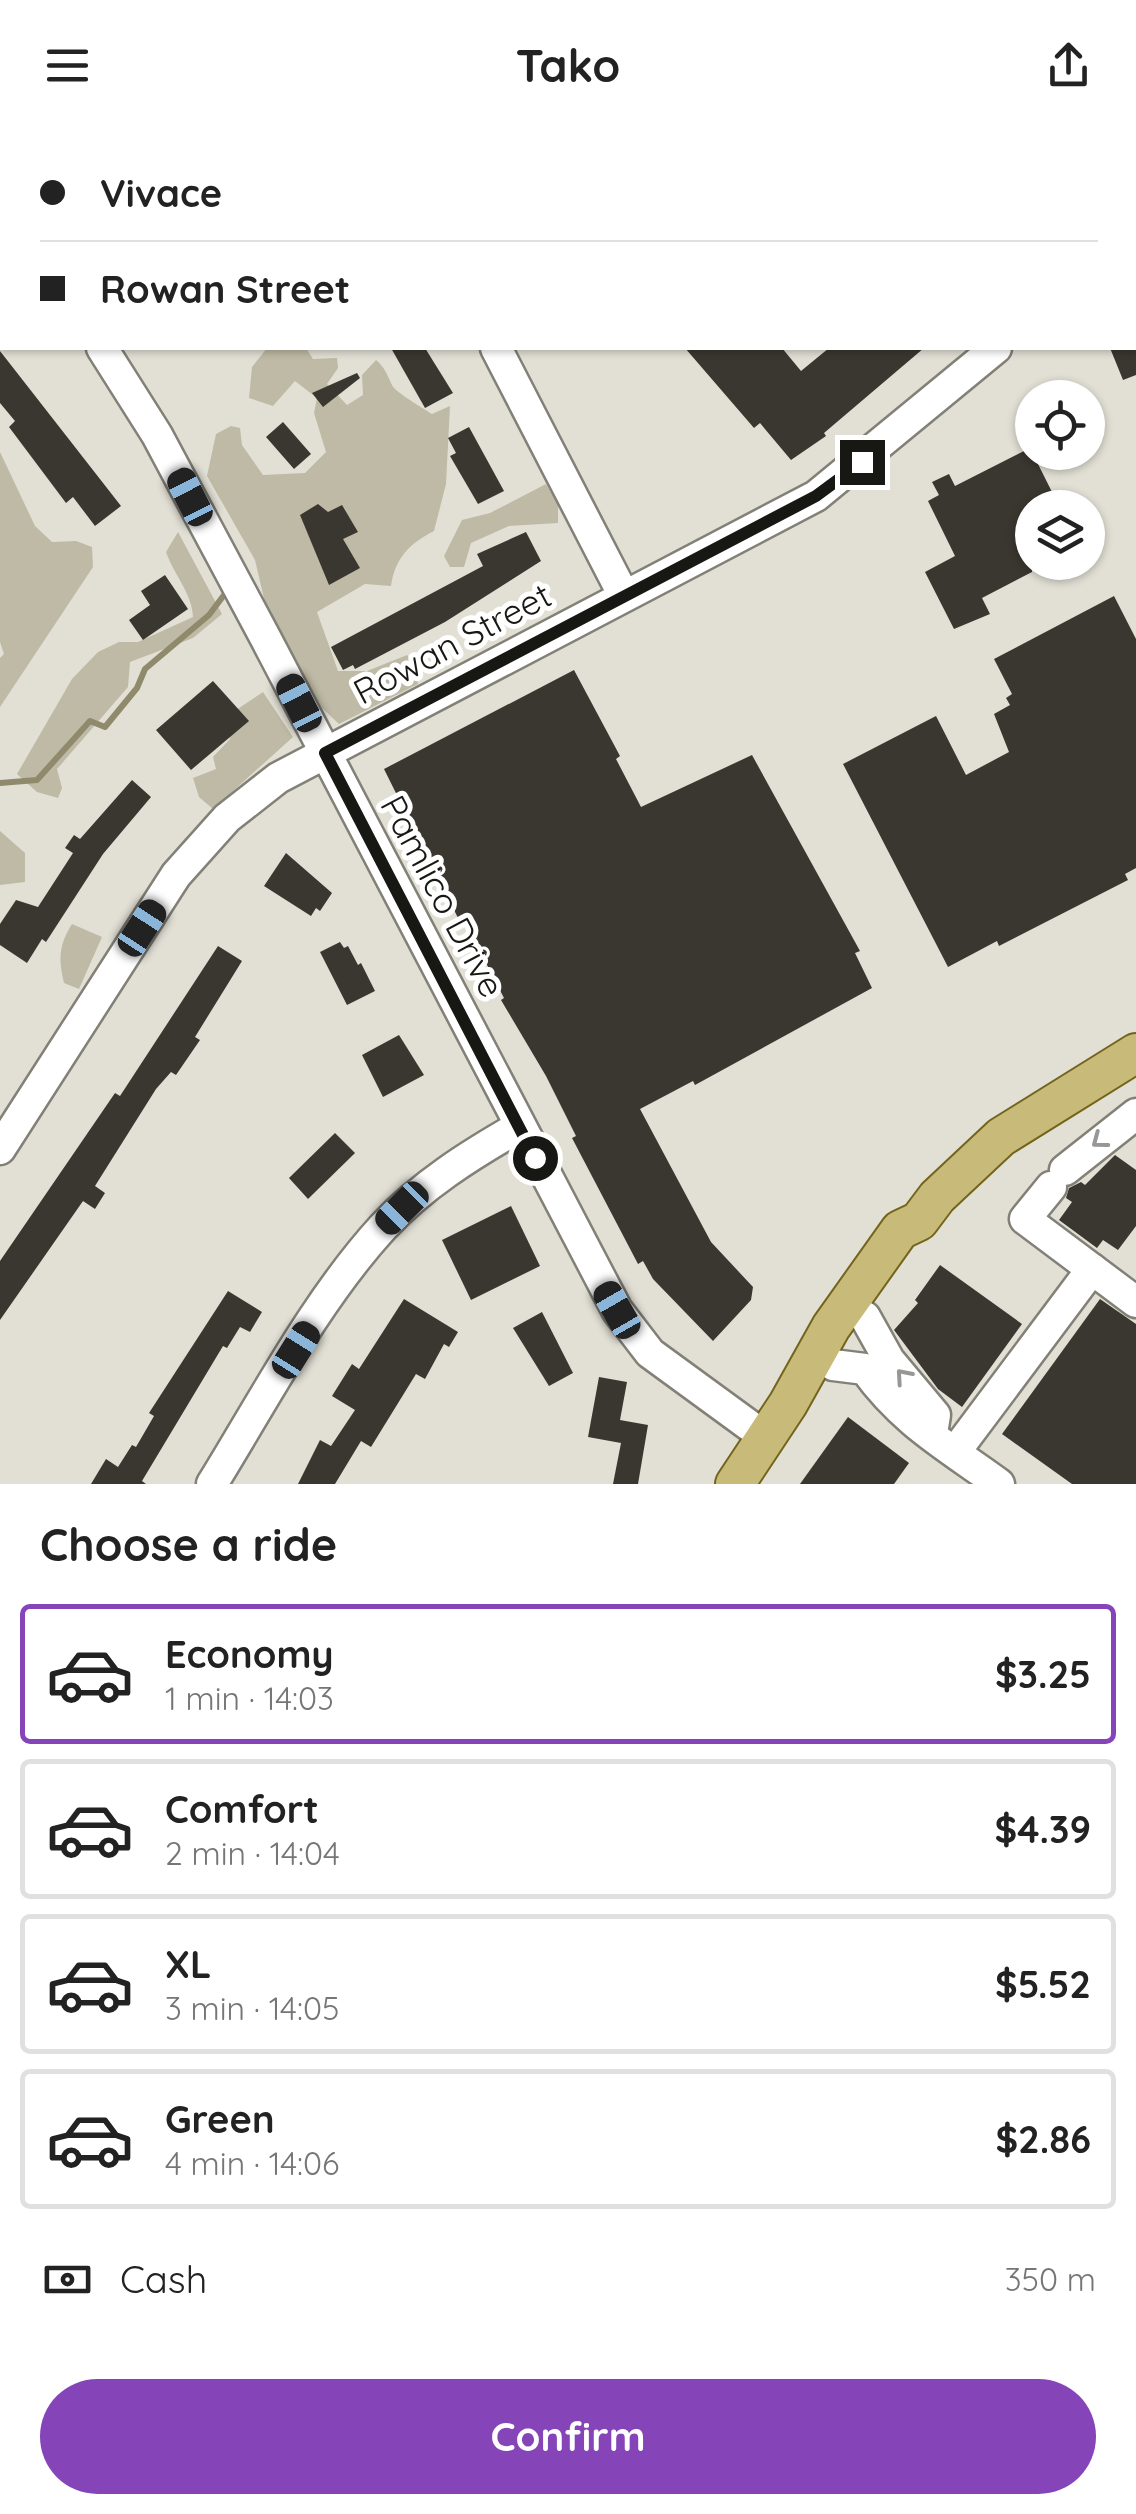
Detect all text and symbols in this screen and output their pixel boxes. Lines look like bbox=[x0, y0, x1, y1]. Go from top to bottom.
text: Tako bbox=[516, 37, 620, 93]
icon: menu bbox=[40, 38, 95, 93]
icon: share bbox=[1041, 38, 1096, 93]
text: Vivace bbox=[100, 169, 222, 217]
text: Rowan Street bbox=[100, 265, 350, 313]
map controls bbox=[1015, 380, 1105, 580]
button: locate bbox=[1015, 380, 1105, 470]
route end bbox=[840, 440, 885, 485]
car bbox=[163, 463, 217, 531]
button: layers bbox=[1015, 490, 1105, 580]
street label: Rowan Street bbox=[346, 573, 558, 713]
car bbox=[272, 669, 326, 737]
street label: Pamlico Drive bbox=[371, 787, 515, 1005]
car bbox=[113, 895, 171, 961]
one-way arrow bbox=[1092, 1129, 1110, 1146]
route start bbox=[513, 1136, 558, 1181]
car bbox=[370, 1176, 434, 1240]
car bbox=[589, 1277, 645, 1343]
car bbox=[267, 1317, 325, 1383]
one-way arrow bbox=[896, 1369, 914, 1388]
text: Choose a ride bbox=[40, 1516, 337, 1572]
icon: car bbox=[45, 1629, 135, 1719]
text: Economy bbox=[165, 1630, 334, 1678]
text: $3.25 bbox=[995, 1650, 1091, 1698]
text: 1 min · 14:03 bbox=[165, 1678, 334, 1718]
icon: car bbox=[45, 1784, 135, 1874]
text: Comfort bbox=[165, 1785, 319, 1833]
text: $4.39 bbox=[995, 1805, 1091, 1853]
text: 2 min · 14:04 bbox=[165, 1833, 340, 1873]
icon: car bbox=[45, 1939, 135, 2029]
text: XL bbox=[165, 1940, 211, 1988]
text: $5.52 bbox=[995, 1960, 1091, 2008]
text: 3 min · 14:05 bbox=[165, 1988, 339, 2028]
icon: car bbox=[45, 2094, 135, 2184]
text: Green bbox=[165, 2095, 275, 2143]
text: $2.86 bbox=[995, 2115, 1091, 2163]
text: 4 min · 14:06 bbox=[165, 2143, 339, 2183]
icon: cash bbox=[40, 2252, 95, 2307]
text: Cash bbox=[120, 2255, 207, 2303]
text: 350 m bbox=[1005, 2259, 1096, 2299]
button: Confirm bbox=[40, 2379, 1096, 2494]

